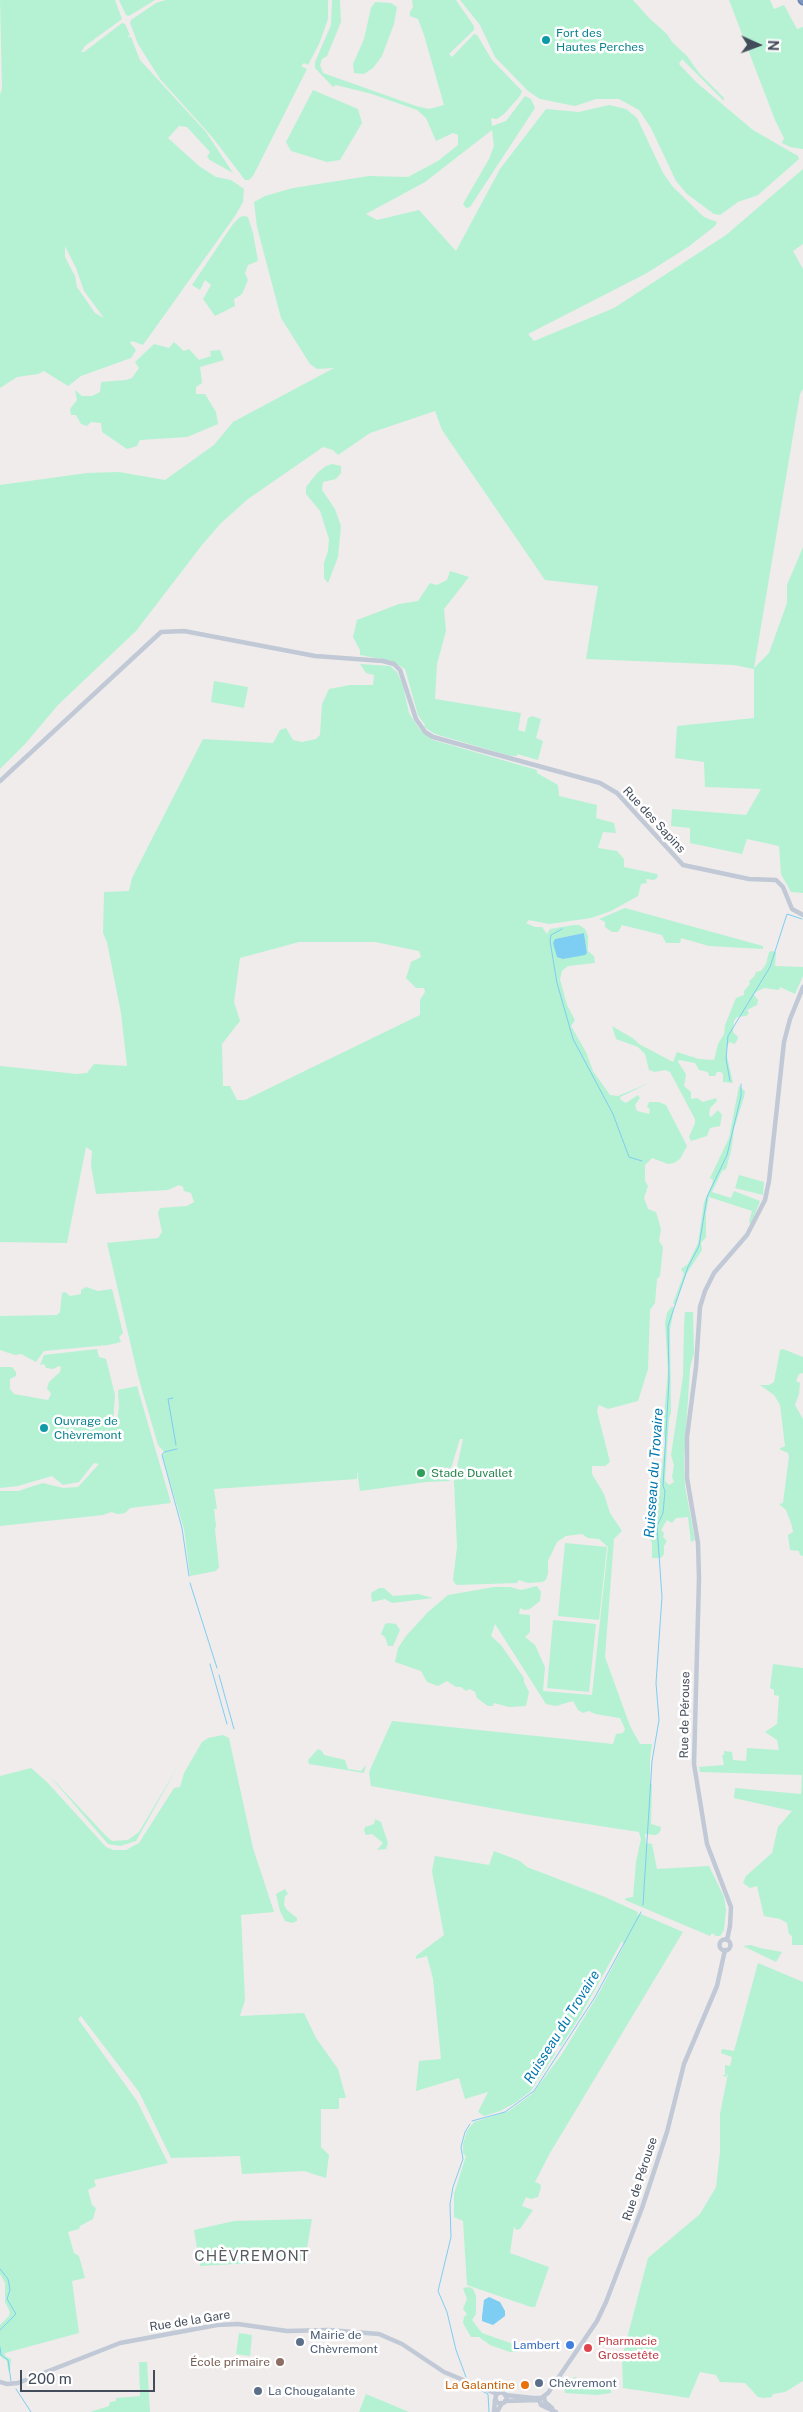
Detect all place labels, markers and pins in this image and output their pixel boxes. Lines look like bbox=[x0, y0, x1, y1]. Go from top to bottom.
place label: Fort des Hautes Perches bbox=[556, 26, 644, 54]
marker: Fort des Hautes Perches bbox=[540, 34, 552, 46]
place label: Ouvrage de Chèvremont bbox=[54, 1414, 122, 1442]
marker: Ouvrage de Chèvremont bbox=[38, 1422, 50, 1434]
place label: Stade Duvallet bbox=[431, 1466, 513, 1480]
marker: Stade Duvallet bbox=[415, 1467, 427, 1479]
place label: Mairie de Chèvremont bbox=[310, 2328, 378, 2356]
place label: Pharmacie Grossetête bbox=[598, 2334, 659, 2362]
marker: Mairie de Chèvremont bbox=[294, 2336, 306, 2348]
place label: Lambert bbox=[513, 2338, 560, 2352]
marker: Lambert bbox=[564, 2339, 576, 2351]
marker: Pharmacie Grossetête bbox=[582, 2342, 594, 2354]
place label: École primaire bbox=[190, 2355, 270, 2369]
marker: École primaire bbox=[274, 2356, 286, 2368]
place label: Chèvremont bbox=[549, 2376, 617, 2390]
marker: Chèvremont bbox=[533, 2377, 545, 2389]
place label: La Galantine bbox=[445, 2378, 515, 2392]
marker: La Galantine bbox=[519, 2379, 531, 2391]
place label: La Chougalante bbox=[268, 2384, 355, 2398]
marker: La Chougalante bbox=[252, 2385, 264, 2397]

